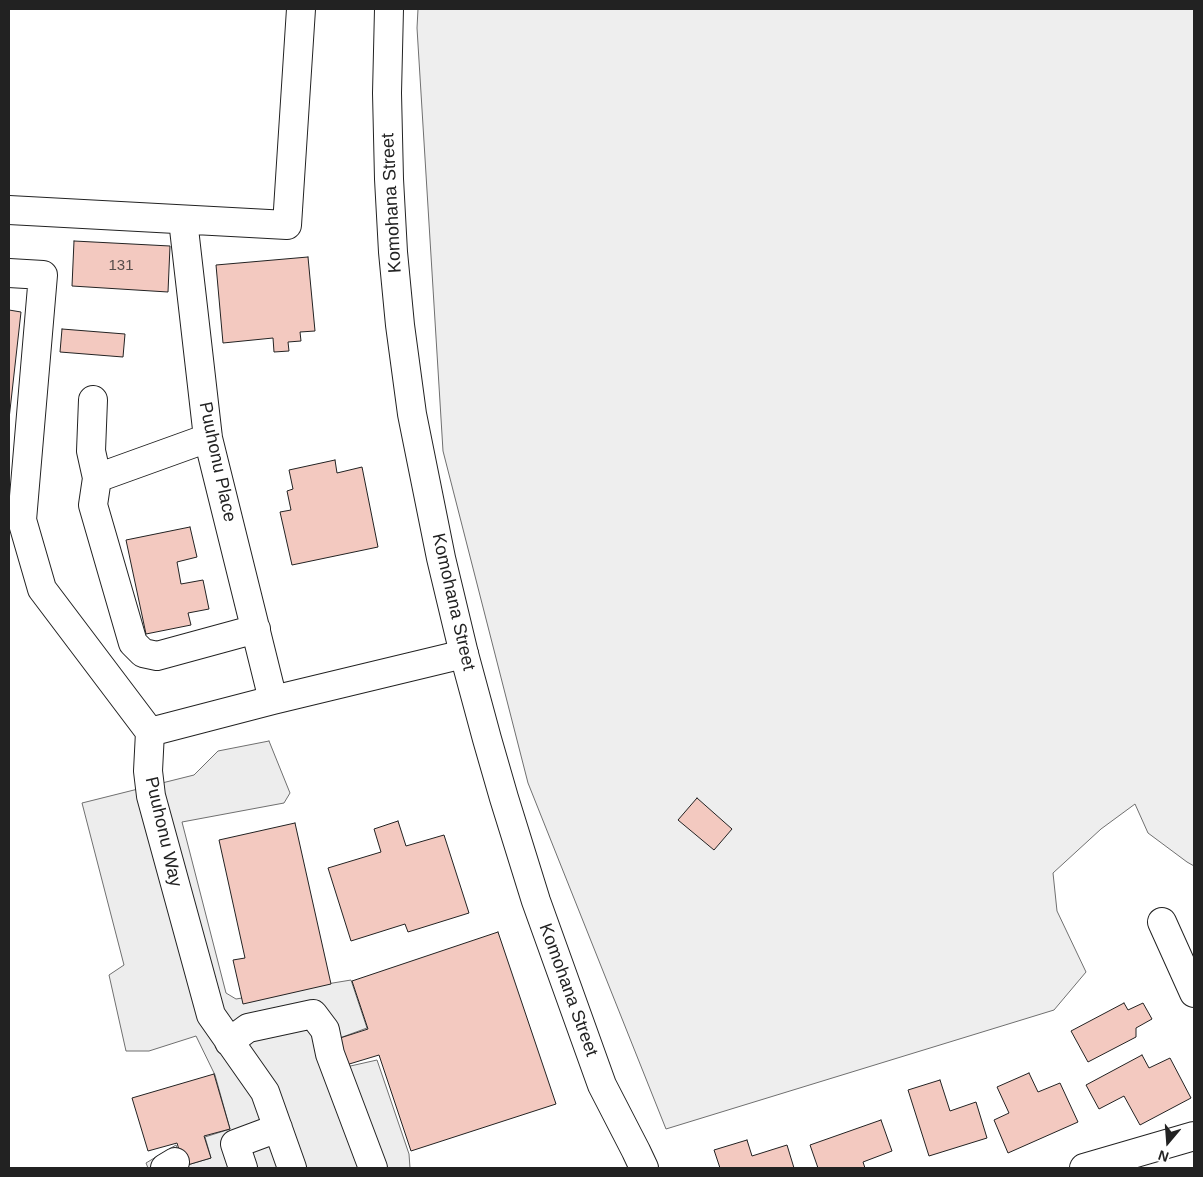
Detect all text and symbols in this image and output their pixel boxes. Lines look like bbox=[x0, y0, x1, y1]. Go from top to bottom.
street label: Komohana Street bbox=[378, 132, 406, 274]
house number: 131 bbox=[108, 257, 134, 275]
street label: Puuhonu Place bbox=[194, 400, 240, 524]
street label: Komohana Street bbox=[427, 531, 479, 673]
street label: Puuhonu Way bbox=[140, 775, 186, 889]
street label: Komohana Street bbox=[534, 920, 602, 1060]
north arrow bbox=[1143, 1117, 1193, 1167]
text: N bbox=[1156, 1147, 1171, 1165]

